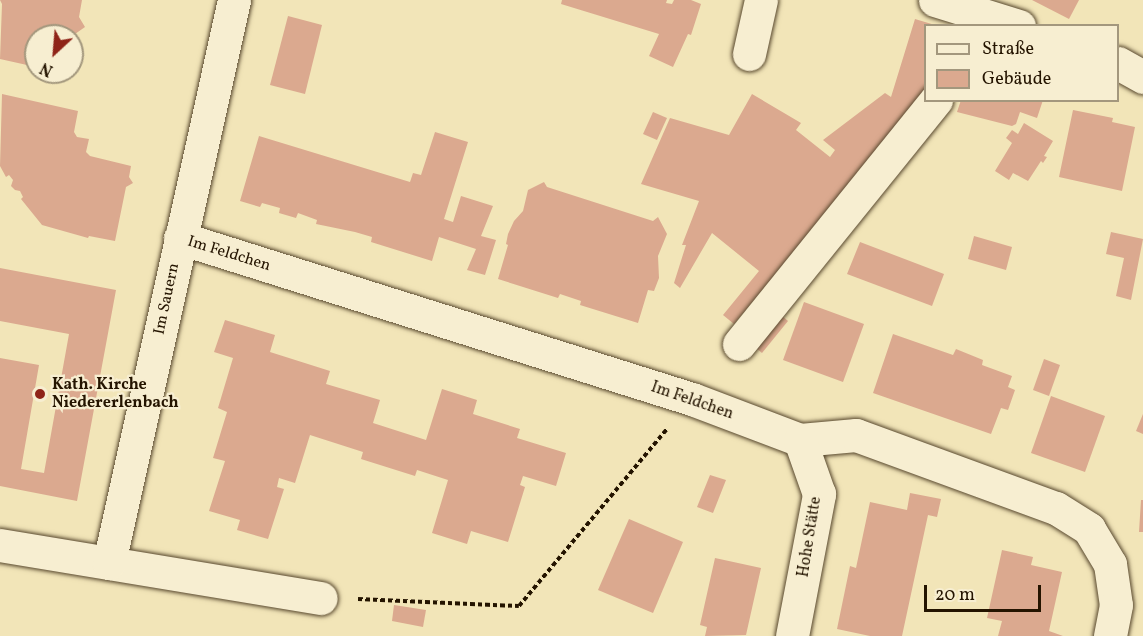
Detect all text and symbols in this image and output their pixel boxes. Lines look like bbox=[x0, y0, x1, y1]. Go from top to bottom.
north arrow bbox=[24, 24, 84, 84]
legend bbox=[924, 24, 1119, 102]
text: Straße bbox=[982, 37, 1034, 62]
text: N bbox=[37, 56, 57, 81]
text: Gebäude bbox=[982, 67, 1051, 92]
street label: Im Feldchen bbox=[185, 232, 273, 276]
street label: Im Sauern bbox=[150, 261, 184, 337]
place label: Kath. Kirche Niedererlenbach bbox=[52, 375, 179, 413]
street label: Im Feldchen bbox=[648, 378, 736, 424]
marker: Kath. Kirche Niedererlenbach bbox=[33, 387, 47, 401]
street label: Hohe Stätte bbox=[794, 495, 826, 579]
scale bar bbox=[927, 573, 1044, 611]
text: 20 m bbox=[935, 583, 975, 608]

